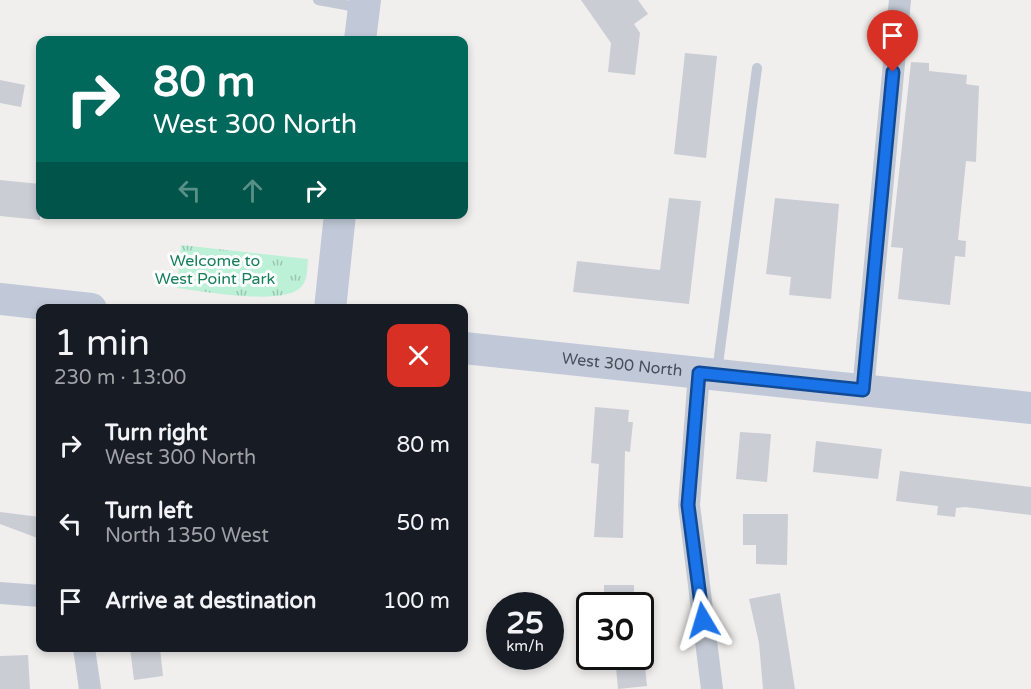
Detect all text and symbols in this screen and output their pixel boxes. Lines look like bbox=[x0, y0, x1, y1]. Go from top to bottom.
pin bbox=[867, 10, 918, 72]
icon: arrive bbox=[876, 19, 909, 52]
text: 80 m bbox=[153, 57, 255, 108]
icon: right bbox=[54, 60, 132, 138]
text: West 300 North bbox=[153, 108, 357, 141]
icon: left bbox=[173, 174, 206, 207]
icon: ahead bbox=[236, 174, 269, 207]
icon: right bbox=[299, 174, 332, 207]
park label: Welcome to West Point Park bbox=[155, 251, 276, 289]
text: 1 min bbox=[54, 322, 150, 365]
button: close bbox=[387, 324, 450, 387]
street label: West 300 North bbox=[561, 348, 683, 381]
text: 230 m · 13:00 bbox=[54, 366, 186, 390]
text: Turn right bbox=[105, 420, 207, 446]
icon: right bbox=[54, 429, 87, 462]
text: 80 m bbox=[396, 432, 450, 458]
text: West 300 North bbox=[105, 446, 256, 470]
text: Turn left bbox=[105, 498, 193, 524]
icon: left bbox=[54, 507, 87, 540]
text: 50 m bbox=[396, 510, 450, 536]
text: North 1350 West bbox=[105, 524, 269, 548]
icon: arrive bbox=[54, 585, 87, 618]
text: Arrive at destination bbox=[105, 588, 316, 614]
text: 100 m bbox=[383, 588, 450, 614]
position arrow bbox=[671, 588, 735, 652]
speed limit sign: 30 bbox=[576, 592, 654, 670]
text: 25 bbox=[506, 605, 544, 642]
text: km/h bbox=[506, 637, 544, 655]

